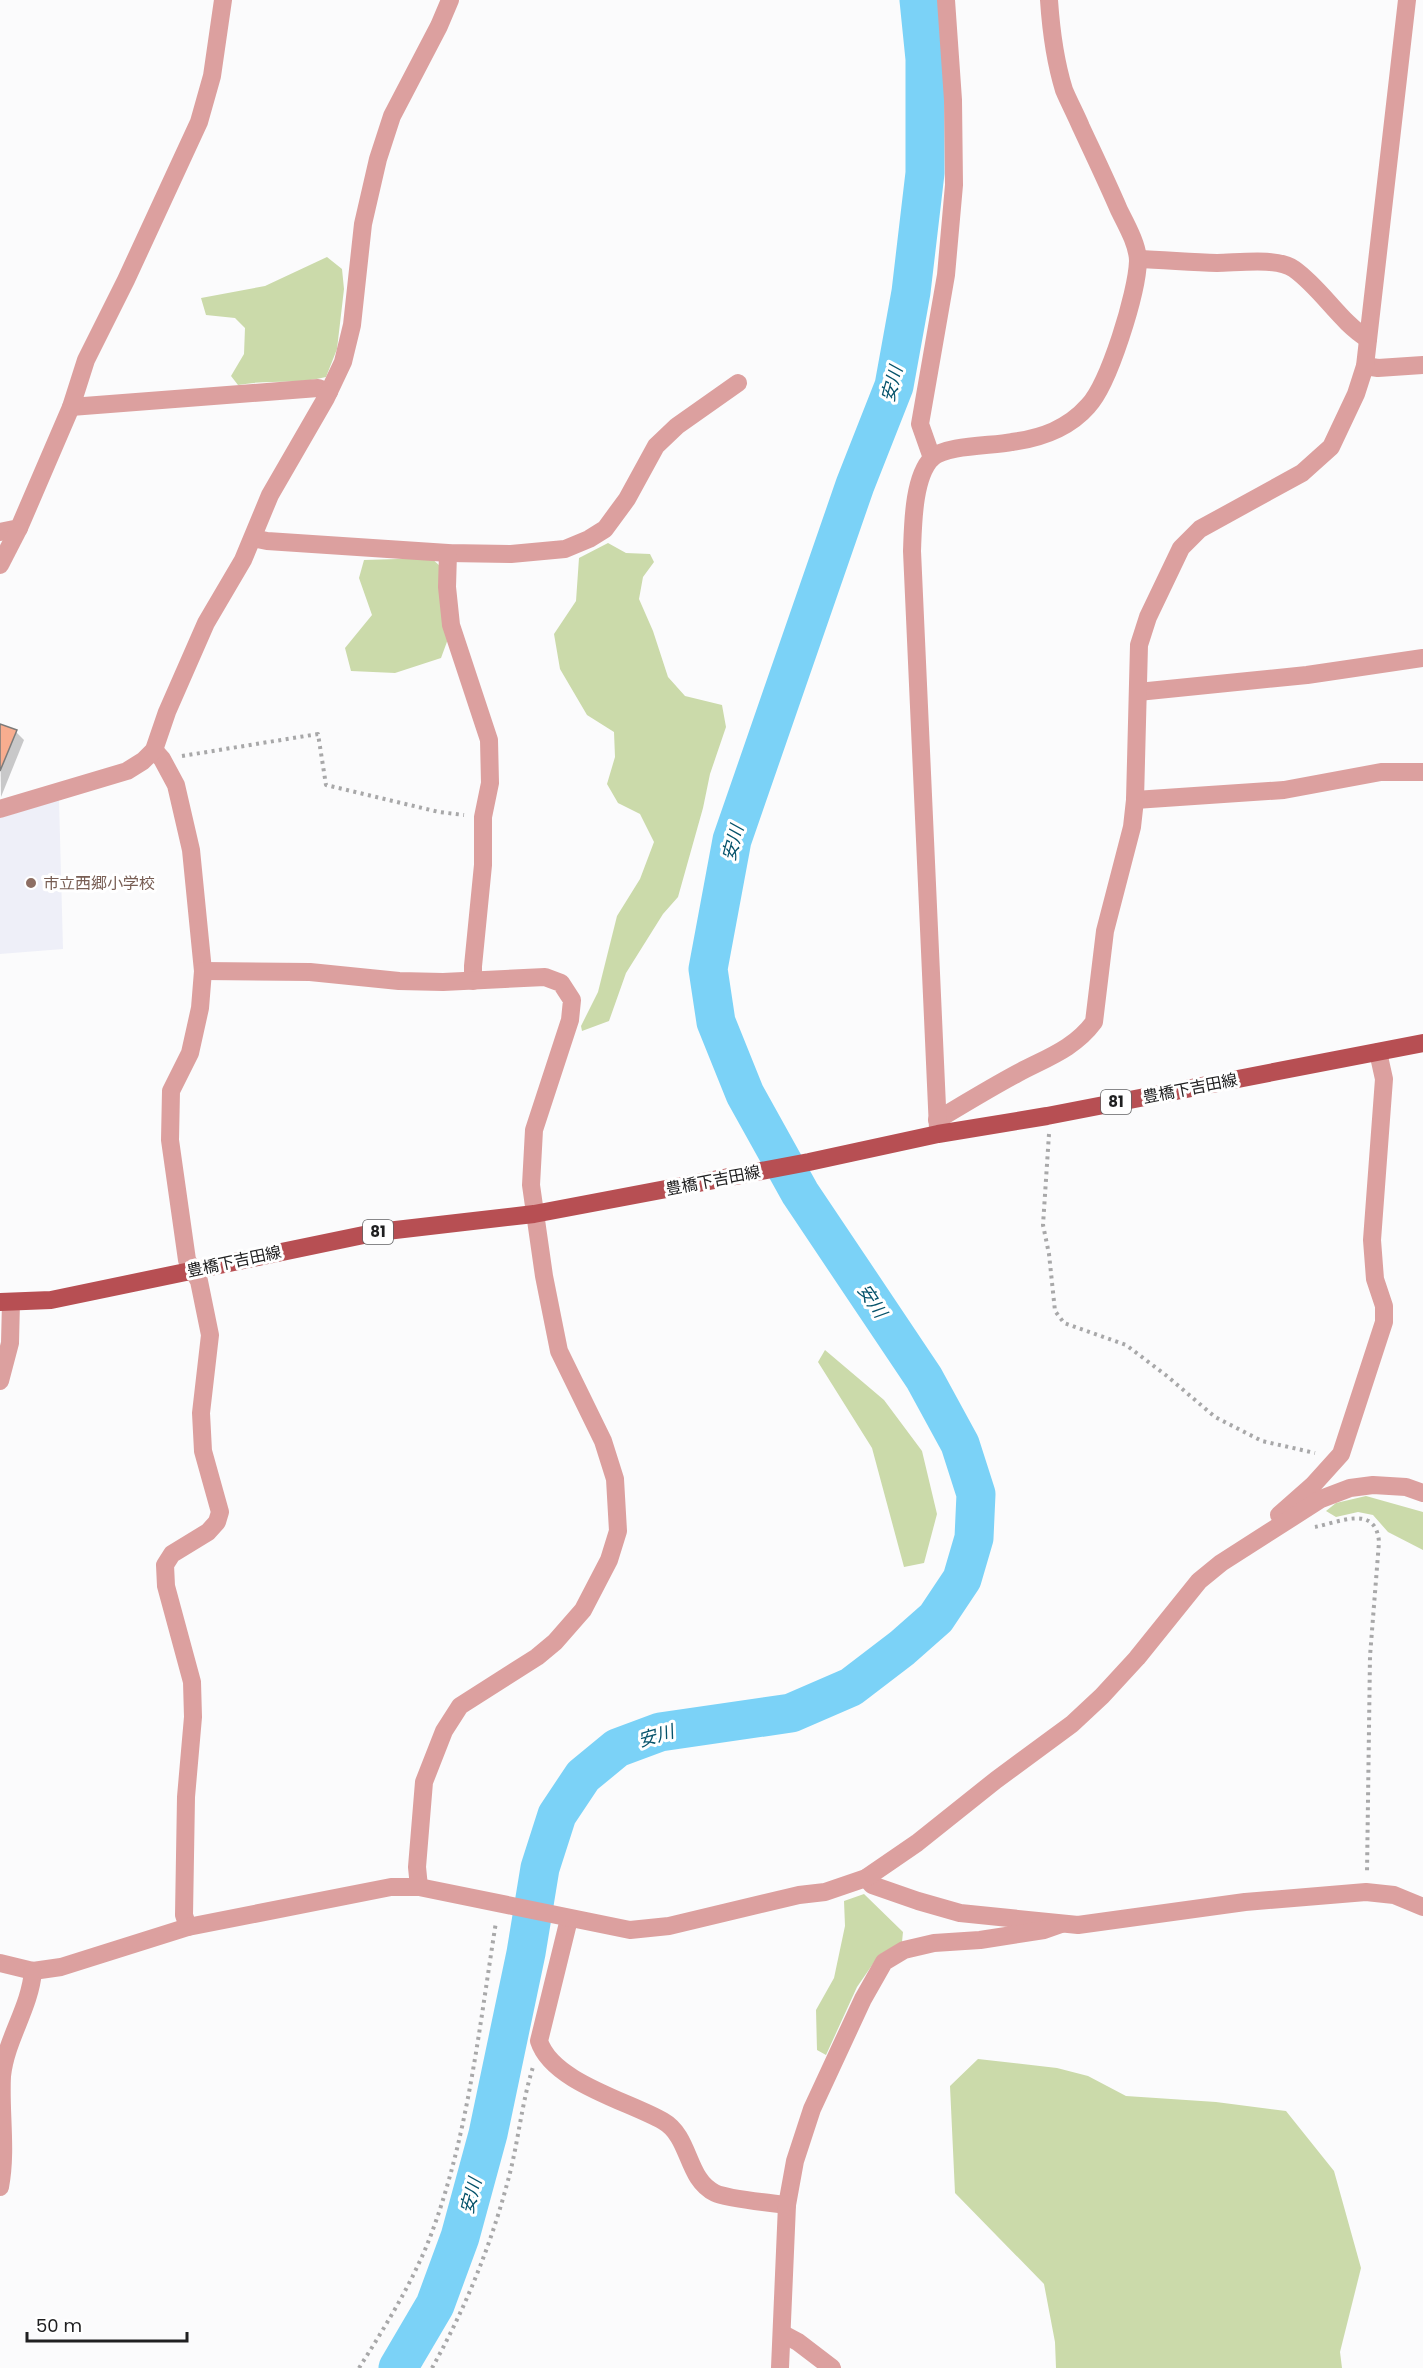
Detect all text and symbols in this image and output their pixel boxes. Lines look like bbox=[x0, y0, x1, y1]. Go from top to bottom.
water label: 安川 bbox=[875, 361, 909, 404]
water label: 安川 bbox=[716, 820, 750, 863]
place label: 市立西郷小学校 bbox=[43, 872, 155, 895]
marker: 市立西郷小学校 bbox=[24, 876, 38, 890]
street label: 豊橋下吉田線 bbox=[1141, 1068, 1239, 1109]
road number: 81 bbox=[1101, 1090, 1131, 1114]
street label: 豊橋下吉田線 bbox=[664, 1160, 762, 1201]
road number: 81 bbox=[363, 1220, 393, 1244]
street label: 豊橋下吉田線 bbox=[185, 1240, 283, 1283]
water label: 安川 bbox=[852, 1279, 894, 1324]
water label: 安川 bbox=[635, 1718, 679, 1752]
water label: 安川 bbox=[454, 2173, 488, 2216]
scale bar bbox=[27, 2305, 188, 2343]
text: 50 m bbox=[36, 2313, 82, 2338]

